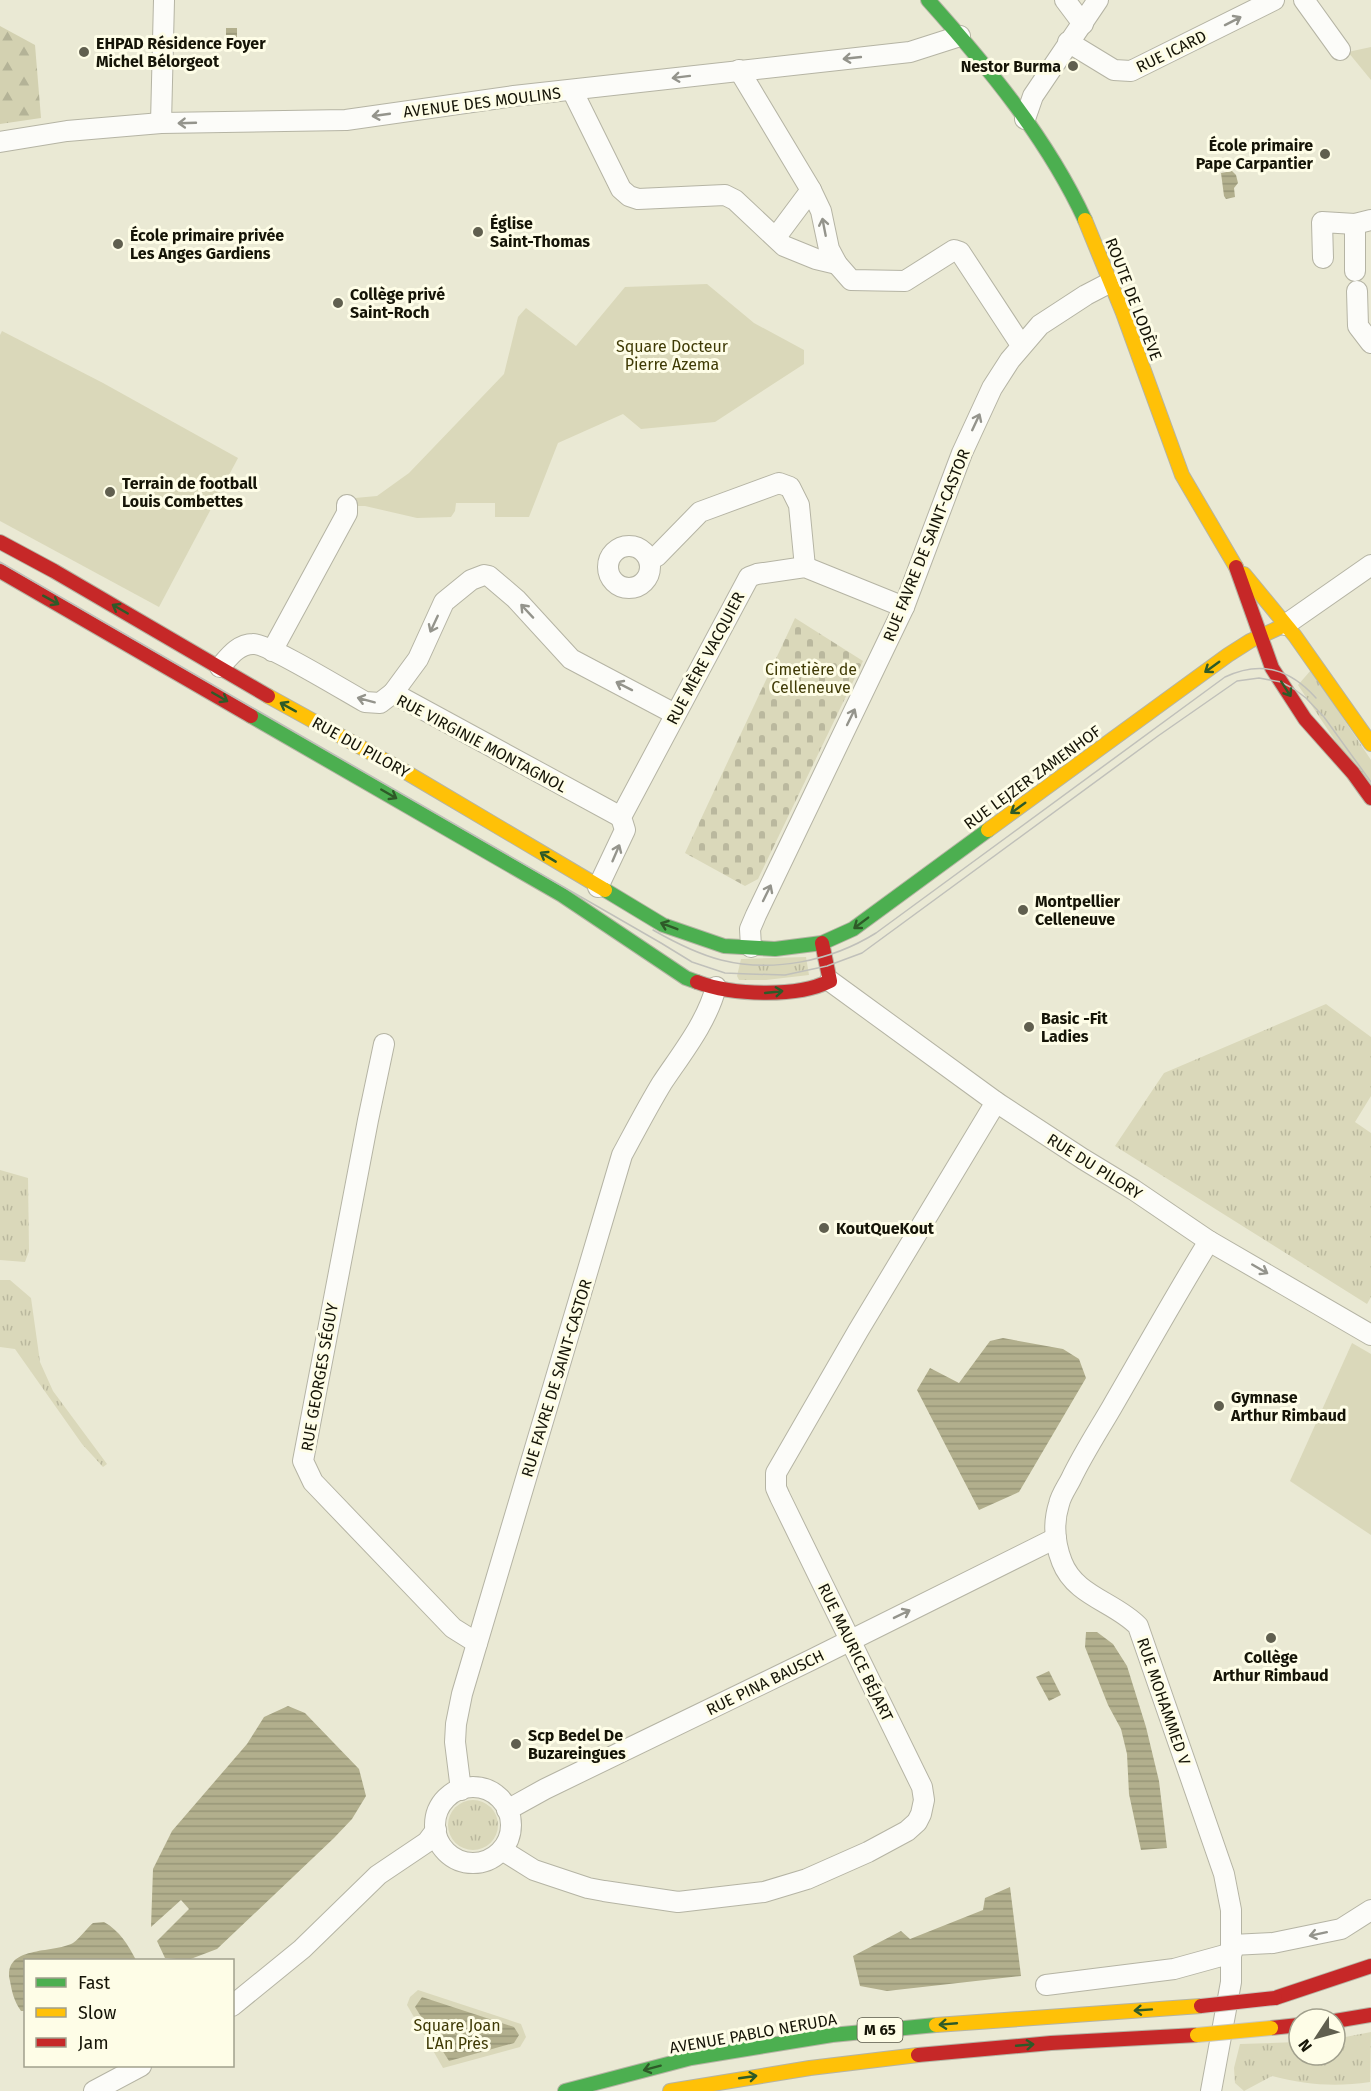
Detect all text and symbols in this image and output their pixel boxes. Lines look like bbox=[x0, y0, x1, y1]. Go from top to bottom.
one-way arrow bbox=[1224, 15, 1241, 27]
street label: RUE ICARD bbox=[1133, 26, 1209, 77]
place label: EHPAD Résidence Foyer Michel Bélorgeot bbox=[96, 34, 266, 71]
marker: EHPAD Résidence Foyer Michel Bélorgeot bbox=[77, 45, 91, 59]
one-way arrow bbox=[843, 53, 863, 64]
place label: Nestor Burma bbox=[961, 57, 1061, 76]
marker: Nestor Burma bbox=[1066, 59, 1080, 73]
one-way arrow bbox=[672, 72, 692, 83]
street label: AVENUE DES MOULINS bbox=[402, 83, 562, 122]
one-way arrow bbox=[372, 109, 392, 120]
one-way arrow bbox=[177, 117, 197, 129]
place label: École primaire Pape Carpantier bbox=[1196, 135, 1314, 173]
marker: École primaire Pape Carpantier bbox=[1318, 147, 1332, 161]
place label: Église Saint-Thomas bbox=[490, 213, 590, 251]
one-way arrow bbox=[818, 217, 829, 237]
place label: École primaire privée Les Anges Gardiens bbox=[130, 225, 284, 263]
marker: Église Saint-Thomas bbox=[471, 225, 485, 239]
street label: ROUTE DE LODÈVE bbox=[1101, 235, 1167, 363]
marker: École primaire privée Les Anges Gardiens bbox=[111, 237, 125, 251]
place label: Collège privé Saint-Roch bbox=[350, 285, 445, 322]
marker: Collège privé Saint-Roch bbox=[331, 296, 345, 310]
park label: Square Docteur Pierre Azema bbox=[616, 337, 729, 374]
one-way arrow bbox=[971, 413, 983, 431]
street label: RUE FAVRE DE SAINT-CASTOR bbox=[879, 446, 974, 644]
place label: Terrain de football Louis Combettes bbox=[122, 474, 258, 511]
marker: Terrain de football Louis Combettes bbox=[103, 485, 117, 499]
street label: RUE MÈRE VACQUIER bbox=[662, 588, 749, 728]
one-way arrow bbox=[42, 594, 59, 606]
one-way arrow bbox=[112, 603, 129, 615]
one-way arrow bbox=[520, 604, 534, 619]
one-way arrow bbox=[428, 614, 440, 632]
park label: Cimetière de Celleneuve bbox=[765, 660, 857, 697]
one-way arrow bbox=[1204, 660, 1220, 673]
one-way arrow bbox=[615, 680, 633, 691]
one-way arrow bbox=[1280, 680, 1292, 697]
street label: RUE VIRGINIE MONTAGNOL bbox=[393, 690, 570, 796]
one-way arrow bbox=[211, 691, 228, 703]
one-way arrow bbox=[357, 694, 376, 705]
one-way arrow bbox=[280, 701, 298, 712]
one-way arrow bbox=[845, 708, 857, 726]
street label: RUE DU PILORY bbox=[309, 713, 413, 782]
street label: RUE LEJZER ZAMENHOF bbox=[960, 721, 1104, 833]
one-way arrow bbox=[380, 788, 397, 800]
one-way arrow bbox=[1011, 802, 1027, 814]
one-way arrow bbox=[611, 844, 622, 862]
one-way arrow bbox=[540, 851, 557, 863]
one-way arrow bbox=[761, 884, 773, 902]
place label: Montpellier Celleneuve bbox=[1035, 892, 1121, 929]
marker: Montpellier Celleneuve bbox=[1016, 903, 1030, 917]
one-way arrow bbox=[853, 916, 869, 929]
one-way arrow bbox=[660, 920, 679, 931]
one-way arrow bbox=[763, 986, 783, 997]
place label: Basic -Fit Ladies bbox=[1041, 1009, 1109, 1046]
marker: Basic -Fit Ladies bbox=[1022, 1020, 1036, 1034]
street label: RUE DU PILORY bbox=[1044, 1130, 1146, 1203]
place label: KoutQueKout bbox=[836, 1219, 935, 1238]
marker: KoutQueKout bbox=[817, 1221, 831, 1235]
one-way arrow bbox=[1251, 1264, 1268, 1276]
street label: RUE FAVRE DE SAINT-CASTOR bbox=[517, 1277, 596, 1479]
street label: RUE GEORGES SÉGUY bbox=[296, 1301, 342, 1453]
place label: Gymnase Arthur Rimbaud bbox=[1230, 1388, 1346, 1425]
marker: Gymnase Arthur Rimbaud bbox=[1212, 1399, 1226, 1413]
street label: RUE MAURICE BÉJART bbox=[814, 1580, 898, 1725]
one-way arrow bbox=[892, 1607, 910, 1619]
marker: Collège Arthur Rimbaud bbox=[1264, 1631, 1278, 1645]
street label: RUE MOHAMMED V bbox=[1133, 1635, 1194, 1767]
street label: RUE PINA BAUSCH bbox=[703, 1646, 827, 1719]
place label: Collège Arthur Rimbaud bbox=[1212, 1648, 1329, 1685]
place label: Scp Bedel De Buzareingues bbox=[528, 1726, 626, 1763]
marker: Scp Bedel De Buzareingues bbox=[509, 1737, 523, 1751]
one-way arrow bbox=[1309, 1928, 1328, 1940]
legend bbox=[24, 1959, 234, 2067]
text: Fast bbox=[78, 1972, 111, 1994]
text: Slow bbox=[78, 2002, 117, 2024]
one-way arrow bbox=[1133, 2005, 1153, 2016]
north arrow bbox=[1287, 2007, 1347, 2067]
street label: AVENUE PABLO NERUDA bbox=[668, 2009, 839, 2058]
park label: Square Joan L'An Près bbox=[413, 2016, 501, 2053]
road number: M 65 bbox=[858, 2018, 902, 2042]
one-way arrow bbox=[939, 2019, 959, 2030]
text: Jam bbox=[78, 2032, 109, 2054]
text: N bbox=[1294, 2036, 1316, 2055]
one-way arrow bbox=[1015, 2039, 1035, 2050]
one-way arrow bbox=[643, 2063, 662, 2074]
one-way arrow bbox=[738, 2071, 758, 2082]

